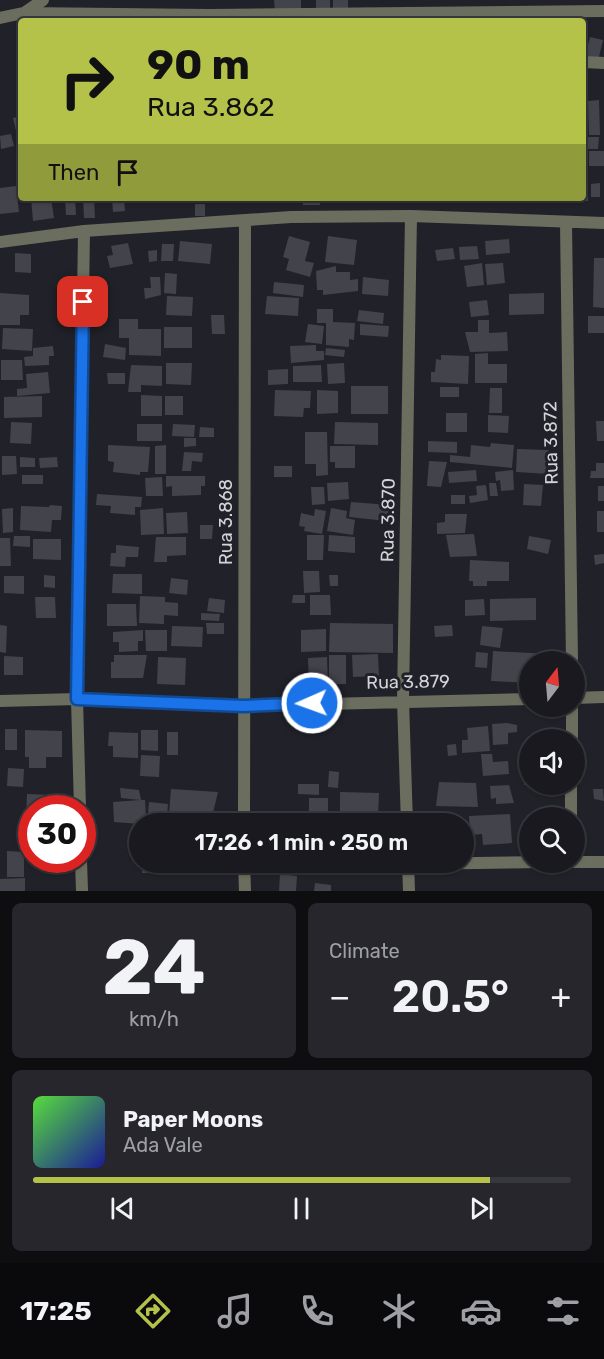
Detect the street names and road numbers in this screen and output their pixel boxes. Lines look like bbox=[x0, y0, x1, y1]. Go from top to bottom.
street label: Rua 3.872 bbox=[539, 401, 563, 485]
street label: Rua 3.870 bbox=[376, 478, 400, 562]
street label: Rua 3.868 bbox=[215, 479, 237, 565]
street label: Rua 3.879 bbox=[366, 670, 450, 694]

